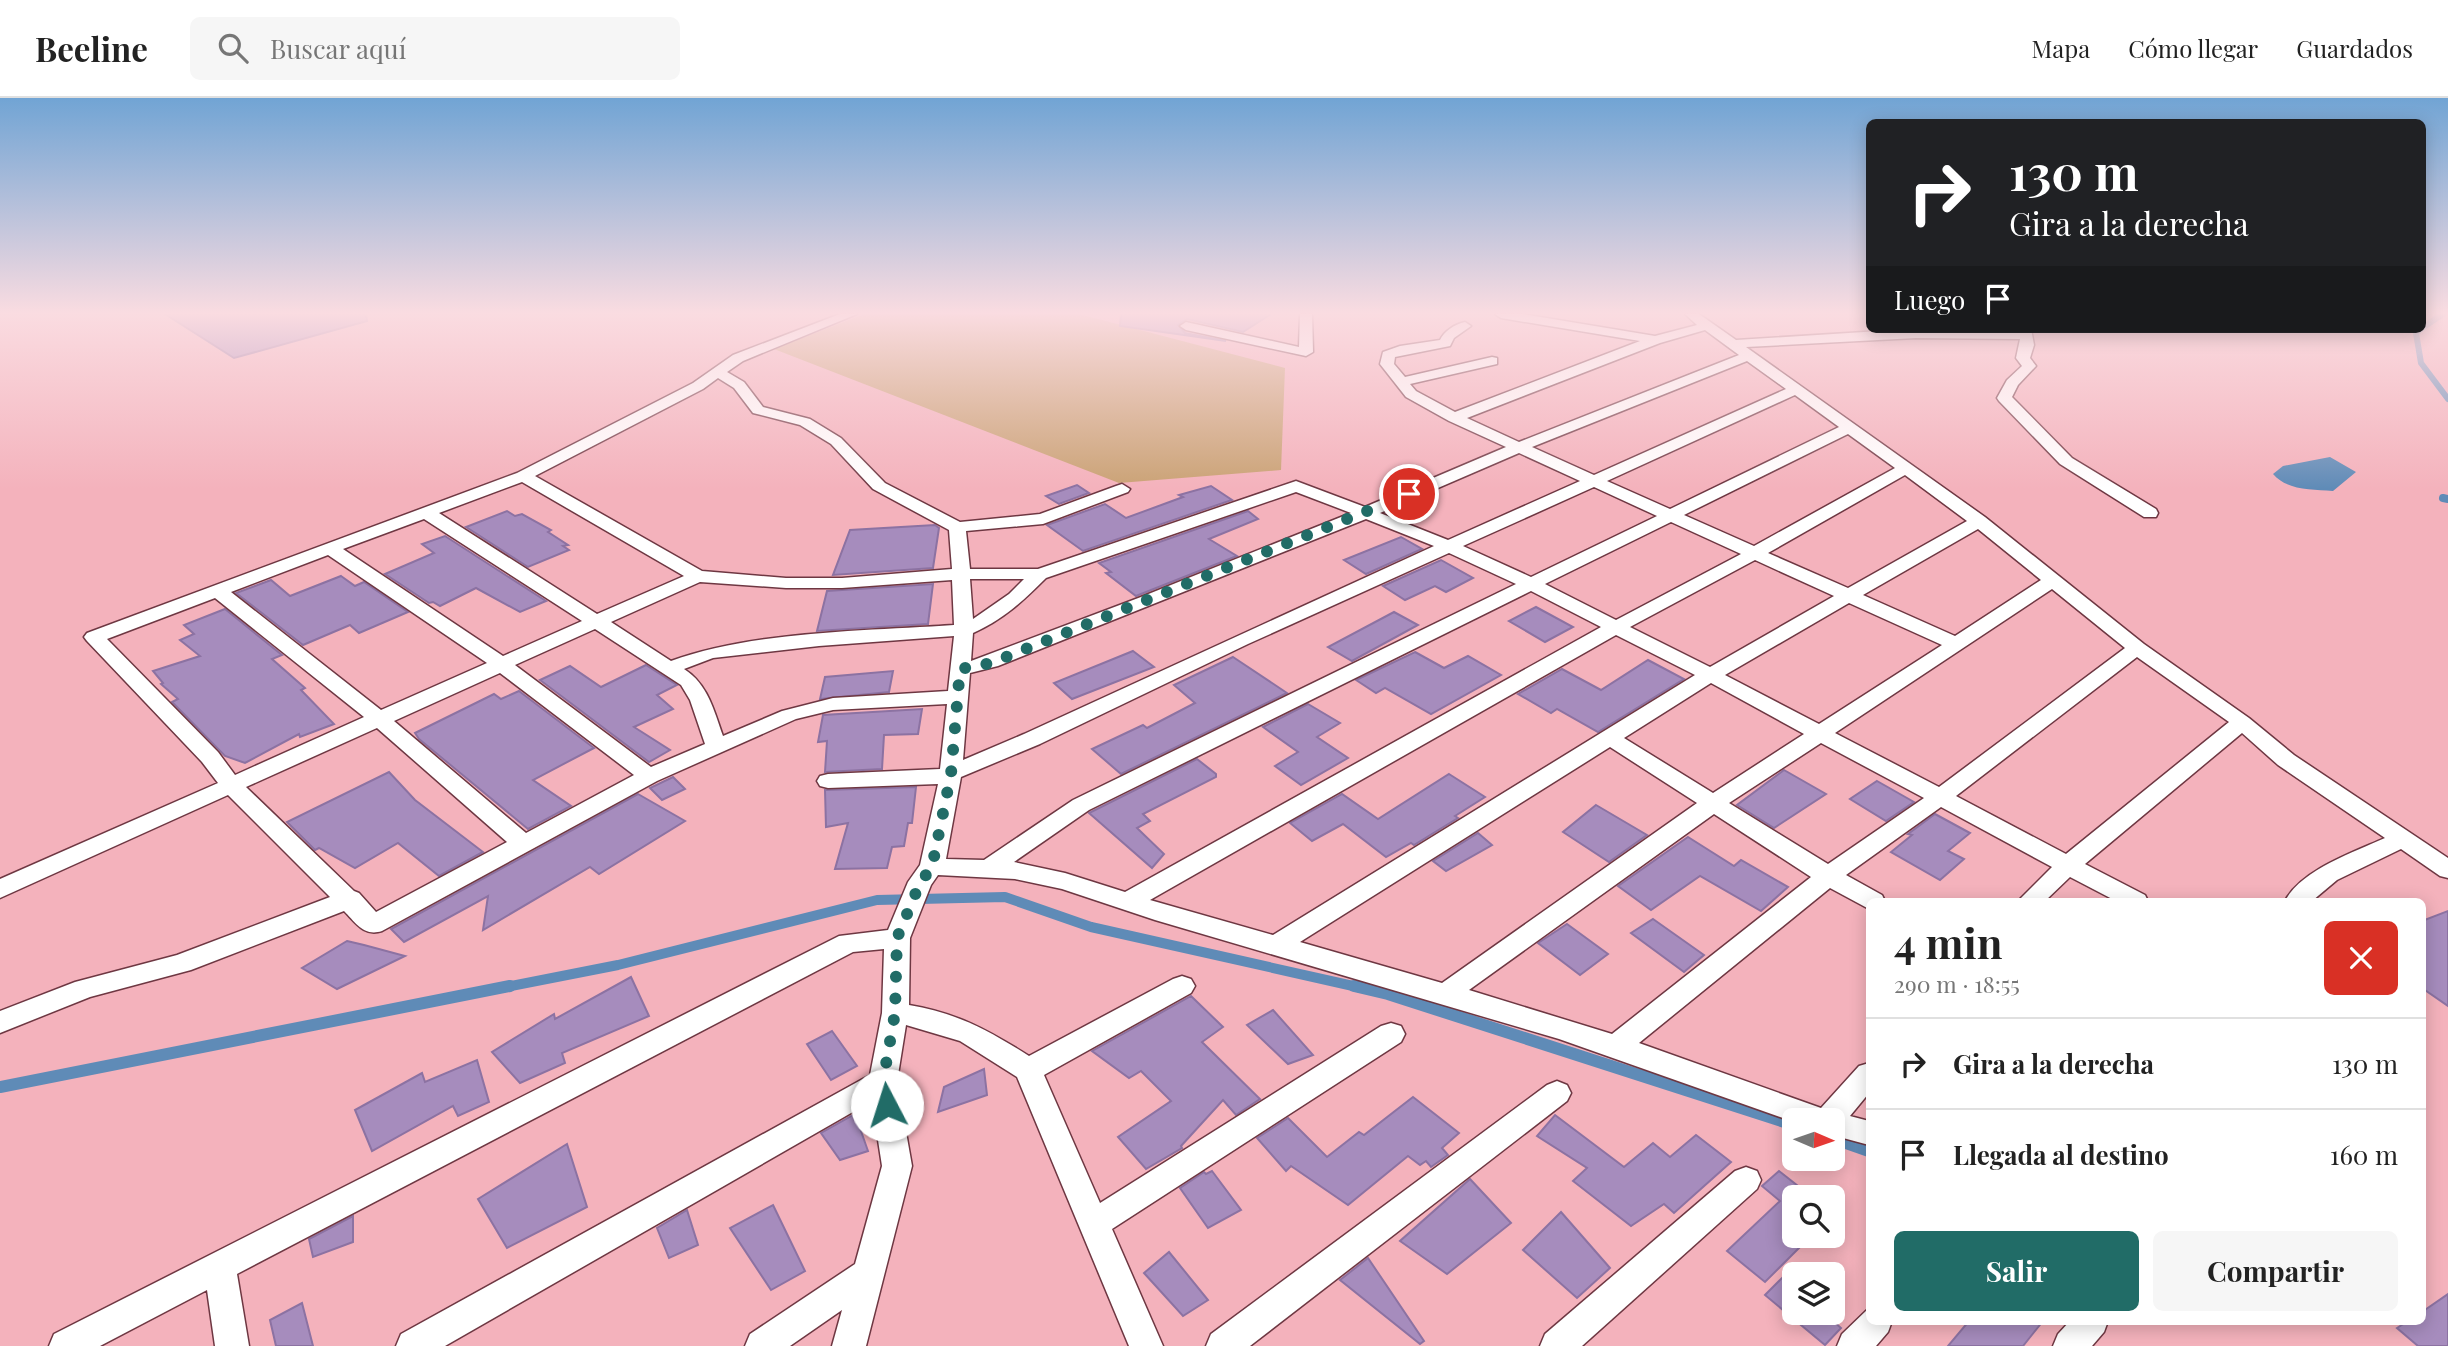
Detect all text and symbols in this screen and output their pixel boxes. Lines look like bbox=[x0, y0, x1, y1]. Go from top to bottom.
search box bbox=[190, 17, 680, 80]
text: Beeline bbox=[35, 26, 148, 70]
icon: search bbox=[214, 29, 252, 67]
text: Buscar aquí bbox=[270, 31, 406, 66]
text: Mapa bbox=[2032, 32, 2090, 64]
text: Cómo llegar bbox=[2128, 32, 2258, 64]
text: Guardados bbox=[2296, 32, 2413, 64]
text: 130 m bbox=[2009, 138, 2139, 203]
icon: right bbox=[1894, 147, 1985, 238]
text: Gira a la derecha bbox=[2009, 201, 2249, 244]
icon: arrive bbox=[1979, 280, 2017, 318]
text: Luego bbox=[1894, 282, 1965, 317]
pin bbox=[1379, 464, 1439, 524]
icon: arrive bbox=[1390, 475, 1428, 513]
text: 4 min bbox=[1894, 914, 2003, 970]
button: close bbox=[2324, 921, 2398, 995]
text: 290 m · 18:55 bbox=[1894, 968, 2020, 999]
icon: right bbox=[1894, 1045, 1932, 1083]
text: Gira a la derecha bbox=[1953, 1046, 2154, 1081]
text: 130 m bbox=[2332, 1046, 2398, 1081]
position arrow bbox=[850, 1068, 924, 1142]
north arrow bbox=[1782, 1108, 1844, 1171]
map controls bbox=[1782, 1108, 1845, 1325]
icon: arrive bbox=[1894, 1136, 1932, 1174]
text: Llegada al destino bbox=[1953, 1137, 2169, 1172]
text: 160 m bbox=[2330, 1137, 2398, 1172]
button: search bbox=[1782, 1185, 1845, 1248]
button: Salir bbox=[1894, 1231, 2139, 1311]
button: Compartir bbox=[2153, 1231, 2398, 1311]
button: layers bbox=[1782, 1262, 1845, 1325]

